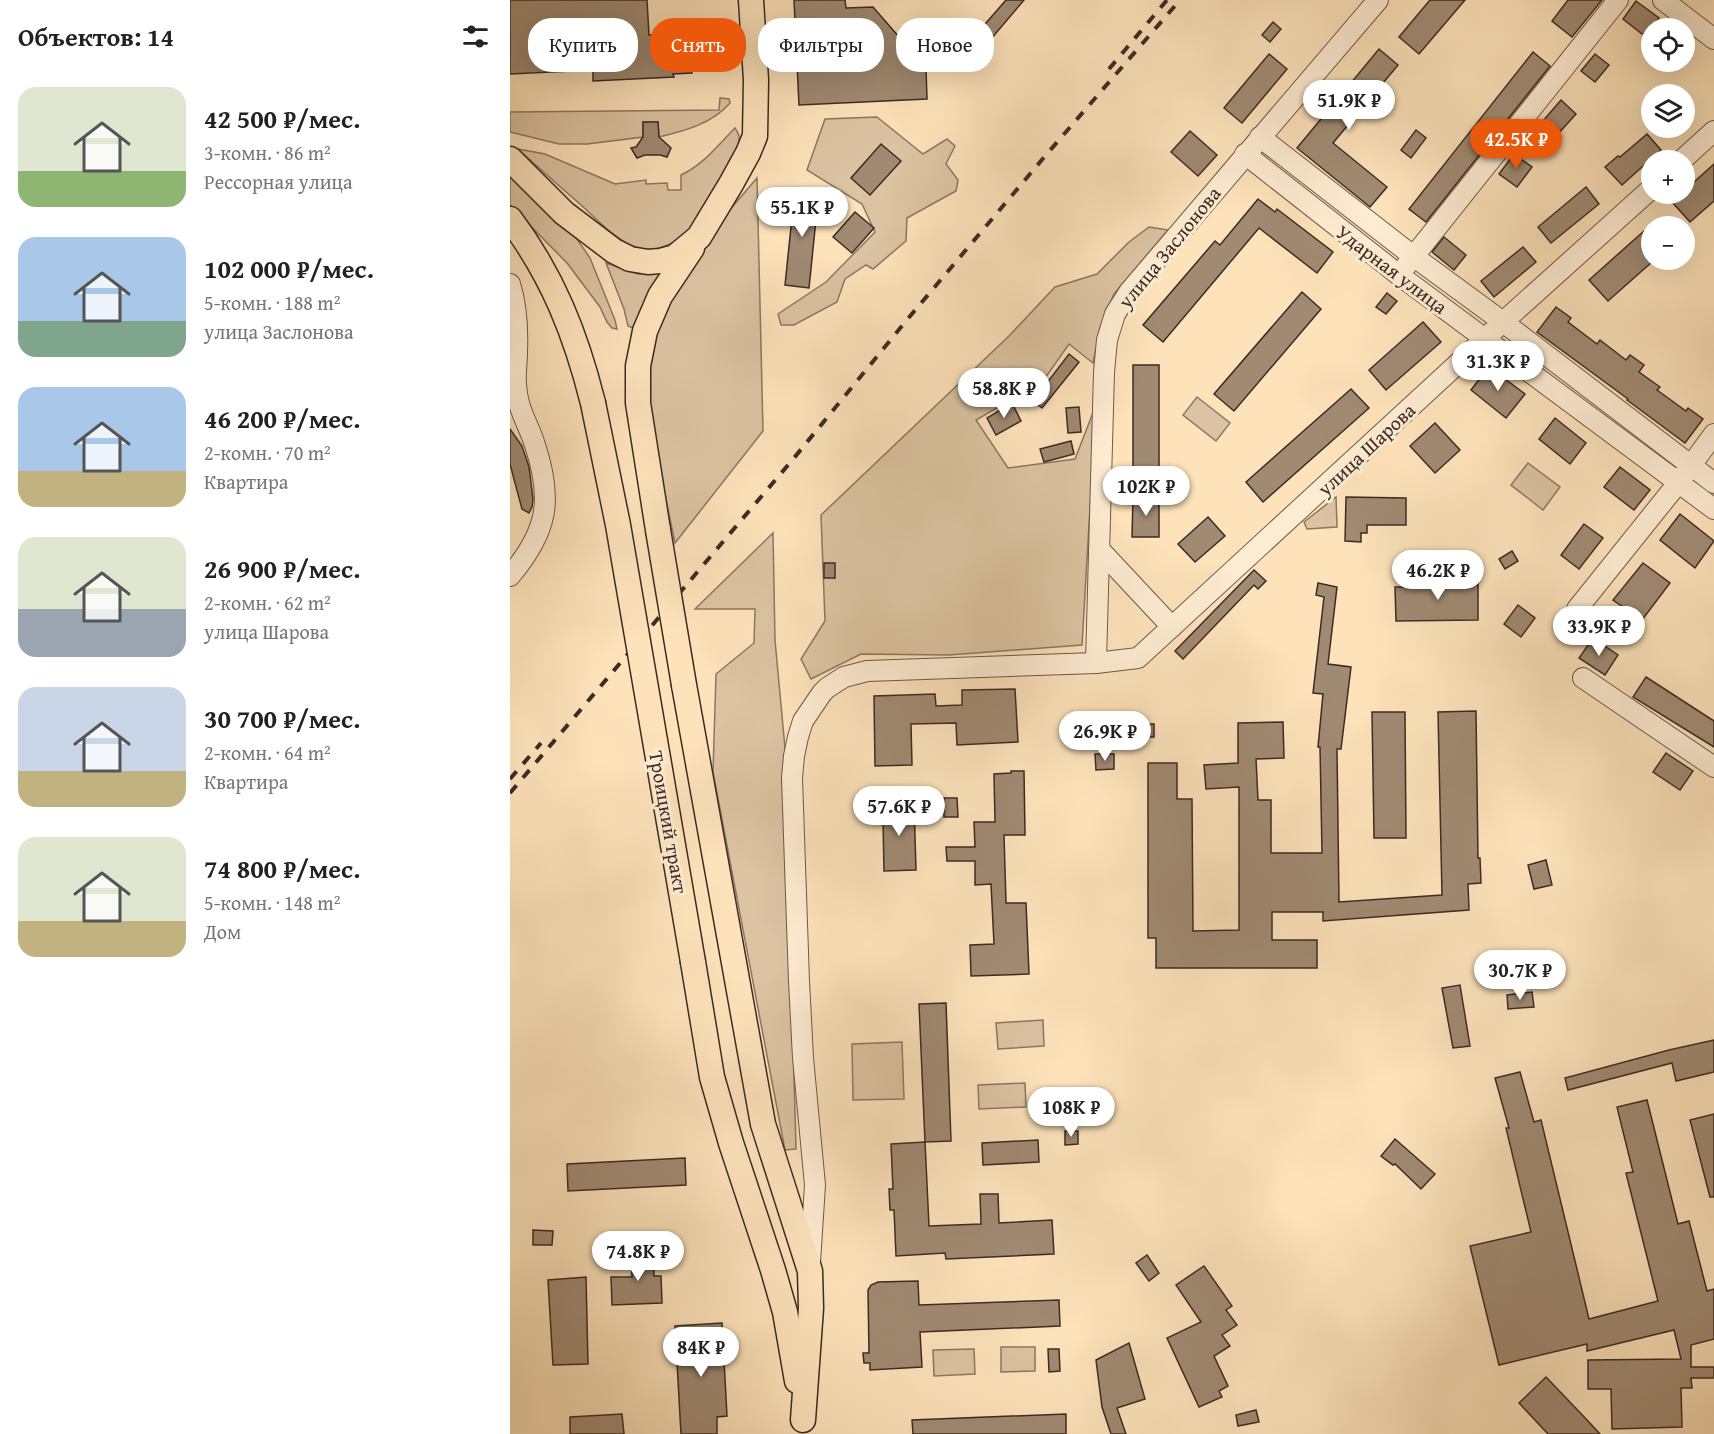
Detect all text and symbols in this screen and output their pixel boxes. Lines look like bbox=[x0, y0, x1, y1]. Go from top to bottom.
text: Объектов: 14 bbox=[18, 17, 174, 56]
chip: Купить bbox=[528, 18, 638, 72]
chip: Снять bbox=[650, 18, 746, 72]
chip: Фильтры bbox=[758, 18, 884, 72]
chip: Новое bbox=[896, 18, 994, 72]
map controls bbox=[1641, 18, 1695, 270]
button: locate bbox=[1641, 18, 1695, 72]
icon: filters bbox=[459, 20, 492, 53]
pin: 51.9K ₽ bbox=[1294, 80, 1404, 131]
button: layers bbox=[1641, 84, 1695, 138]
text: 51.9K ₽ bbox=[1317, 85, 1381, 114]
text: 42 500 ₽/мес. bbox=[204, 99, 360, 138]
icon: home bbox=[66, 111, 138, 183]
pin: 42.5K ₽ bbox=[1461, 119, 1571, 170]
text: 42.5K ₽ bbox=[1484, 124, 1548, 153]
text: 3-комн. · 86 m² bbox=[204, 138, 331, 167]
button: + bbox=[1641, 150, 1695, 204]
text: Рессорная улица bbox=[204, 167, 353, 196]
street label: улица Заслонова bbox=[1110, 179, 1228, 315]
pin: 55.1K ₽ bbox=[747, 187, 857, 238]
text: 55.1K ₽ bbox=[770, 192, 834, 221]
button: − bbox=[1641, 216, 1695, 270]
street label: Ударная улица bbox=[1330, 217, 1454, 321]
text: 102 000 ₽/мес. bbox=[204, 249, 374, 288]
icon: home bbox=[66, 261, 138, 333]
text: 5-комн. · 188 m² bbox=[204, 288, 340, 317]
text: улица Заслонова bbox=[204, 317, 353, 346]
pin: 31.3K ₽ bbox=[1443, 341, 1553, 392]
text: 31.3K ₽ bbox=[1466, 346, 1530, 375]
pin: 58.8K ₽ bbox=[949, 368, 1059, 419]
text: 58.8K ₽ bbox=[972, 373, 1036, 402]
street label: улица Шарова bbox=[1310, 395, 1422, 503]
text: 46 200 ₽/мес. bbox=[204, 399, 360, 438]
icon: home bbox=[66, 411, 138, 483]
text: 2-комн. · 70 m² bbox=[204, 438, 331, 467]
pin: 102K ₽ bbox=[1097, 466, 1195, 517]
text: Квартира bbox=[204, 467, 288, 496]
text: 102K ₽ bbox=[1117, 471, 1175, 500]
text: 26 900 ₽/мес. bbox=[204, 549, 360, 588]
pin: 46.2K ₽ bbox=[1383, 550, 1493, 601]
text: 46.2K ₽ bbox=[1406, 555, 1470, 584]
icon: home bbox=[66, 561, 138, 633]
text: 2-комн. · 62 m² bbox=[204, 588, 331, 617]
pin: 33.9K ₽ bbox=[1544, 606, 1654, 657]
text: 33.9K ₽ bbox=[1567, 611, 1631, 640]
text: улица Шарова bbox=[204, 617, 329, 646]
text: 30 700 ₽/мес. bbox=[204, 699, 360, 738]
icon: home bbox=[66, 711, 138, 783]
pin: 26.9K ₽ bbox=[1050, 711, 1160, 762]
text: 26.9K ₽ bbox=[1073, 716, 1137, 745]
text: 2-комн. · 64 m² bbox=[204, 738, 331, 767]
street label: Троицкий тракт bbox=[642, 748, 696, 896]
text: Квартира bbox=[204, 767, 288, 796]
pin: 57.6K ₽ bbox=[844, 786, 954, 837]
text: 57.6K ₽ bbox=[867, 791, 931, 820]
text: 74 800 ₽/мес. bbox=[204, 849, 360, 888]
icon: home bbox=[66, 861, 138, 933]
text: 5-комн. · 148 m² bbox=[204, 888, 340, 917]
text: Дом bbox=[204, 917, 241, 946]
pin: 30.7K ₽ bbox=[1465, 950, 1575, 1001]
text: 30.7K ₽ bbox=[1488, 955, 1552, 984]
pin: 108K ₽ bbox=[1022, 1087, 1120, 1138]
text: 108K ₽ bbox=[1042, 1092, 1100, 1121]
pin: 74.8K ₽ bbox=[583, 1231, 693, 1282]
text: 74.8K ₽ bbox=[606, 1236, 670, 1265]
pin: 84K ₽ bbox=[659, 1327, 743, 1378]
text: 84K ₽ bbox=[677, 1332, 725, 1361]

